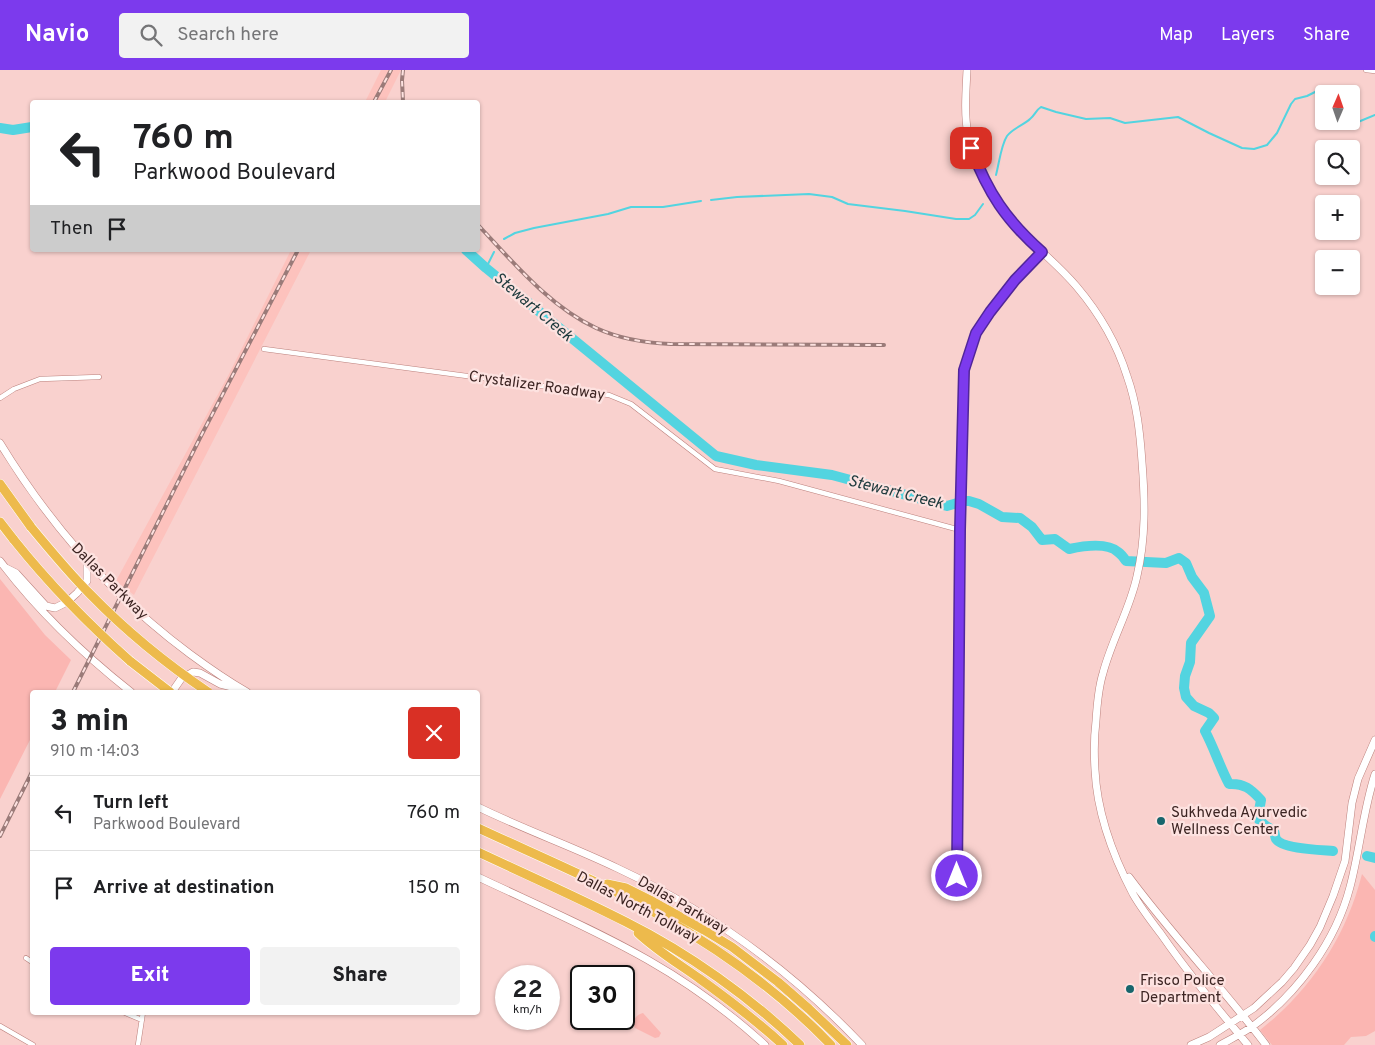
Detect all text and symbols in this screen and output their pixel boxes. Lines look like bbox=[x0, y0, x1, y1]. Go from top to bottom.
search box bbox=[119, 13, 469, 58]
text: Navio bbox=[25, 20, 89, 50]
icon: search bbox=[137, 21, 165, 49]
text: Search here bbox=[177, 23, 279, 47]
text: Map bbox=[1159, 24, 1193, 47]
text: Layers bbox=[1221, 24, 1275, 47]
text: Share bbox=[1303, 24, 1350, 47]
north arrow bbox=[1315, 85, 1360, 130]
map controls bbox=[1315, 85, 1360, 295]
text: 760 m bbox=[133, 117, 234, 161]
icon: left bbox=[50, 120, 115, 185]
pin bbox=[950, 127, 992, 169]
icon: arrive bbox=[957, 134, 985, 162]
button: search bbox=[1315, 140, 1360, 185]
text: Parkwood Boulevard bbox=[133, 160, 336, 187]
button: + bbox=[1315, 195, 1360, 240]
icon: arrive bbox=[103, 215, 131, 243]
text: Then bbox=[50, 217, 93, 241]
button: − bbox=[1315, 250, 1360, 295]
water label: Stewart Creek bbox=[489, 268, 577, 347]
street label: Crystalizer Roadway bbox=[467, 368, 606, 405]
water label: Stewart Creek bbox=[846, 471, 946, 515]
street label: Dallas Parkway bbox=[66, 540, 152, 625]
text: 3 min bbox=[50, 704, 129, 741]
button: close bbox=[408, 707, 460, 759]
text: 910 m · 14:03 bbox=[50, 742, 140, 762]
text: Turn left bbox=[93, 791, 169, 815]
icon: left bbox=[50, 799, 78, 827]
text: 760 m bbox=[407, 801, 460, 825]
place label: Sukhveda Ayurvedic Wellness Center bbox=[1171, 804, 1308, 840]
text: Parkwood Boulevard bbox=[93, 815, 241, 835]
marker: Sukhveda Ayurvedic Wellness Center bbox=[1155, 815, 1167, 827]
position arrow bbox=[930, 849, 982, 901]
street label: Dallas North Tollway bbox=[573, 868, 702, 949]
street label: Dallas Parkway bbox=[634, 873, 731, 940]
icon: arrive bbox=[50, 874, 78, 902]
text: Arrive at destination bbox=[93, 876, 274, 900]
text: 150 m bbox=[408, 876, 460, 900]
button: Exit bbox=[50, 947, 250, 1005]
button: Share bbox=[260, 947, 460, 1005]
speed limit sign: 30 bbox=[570, 965, 635, 1030]
place label: Frisco Police Department bbox=[1140, 972, 1225, 1008]
text: 22 bbox=[512, 975, 543, 1007]
marker: Frisco Police Department bbox=[1124, 983, 1136, 995]
text: km/h bbox=[513, 1002, 542, 1018]

